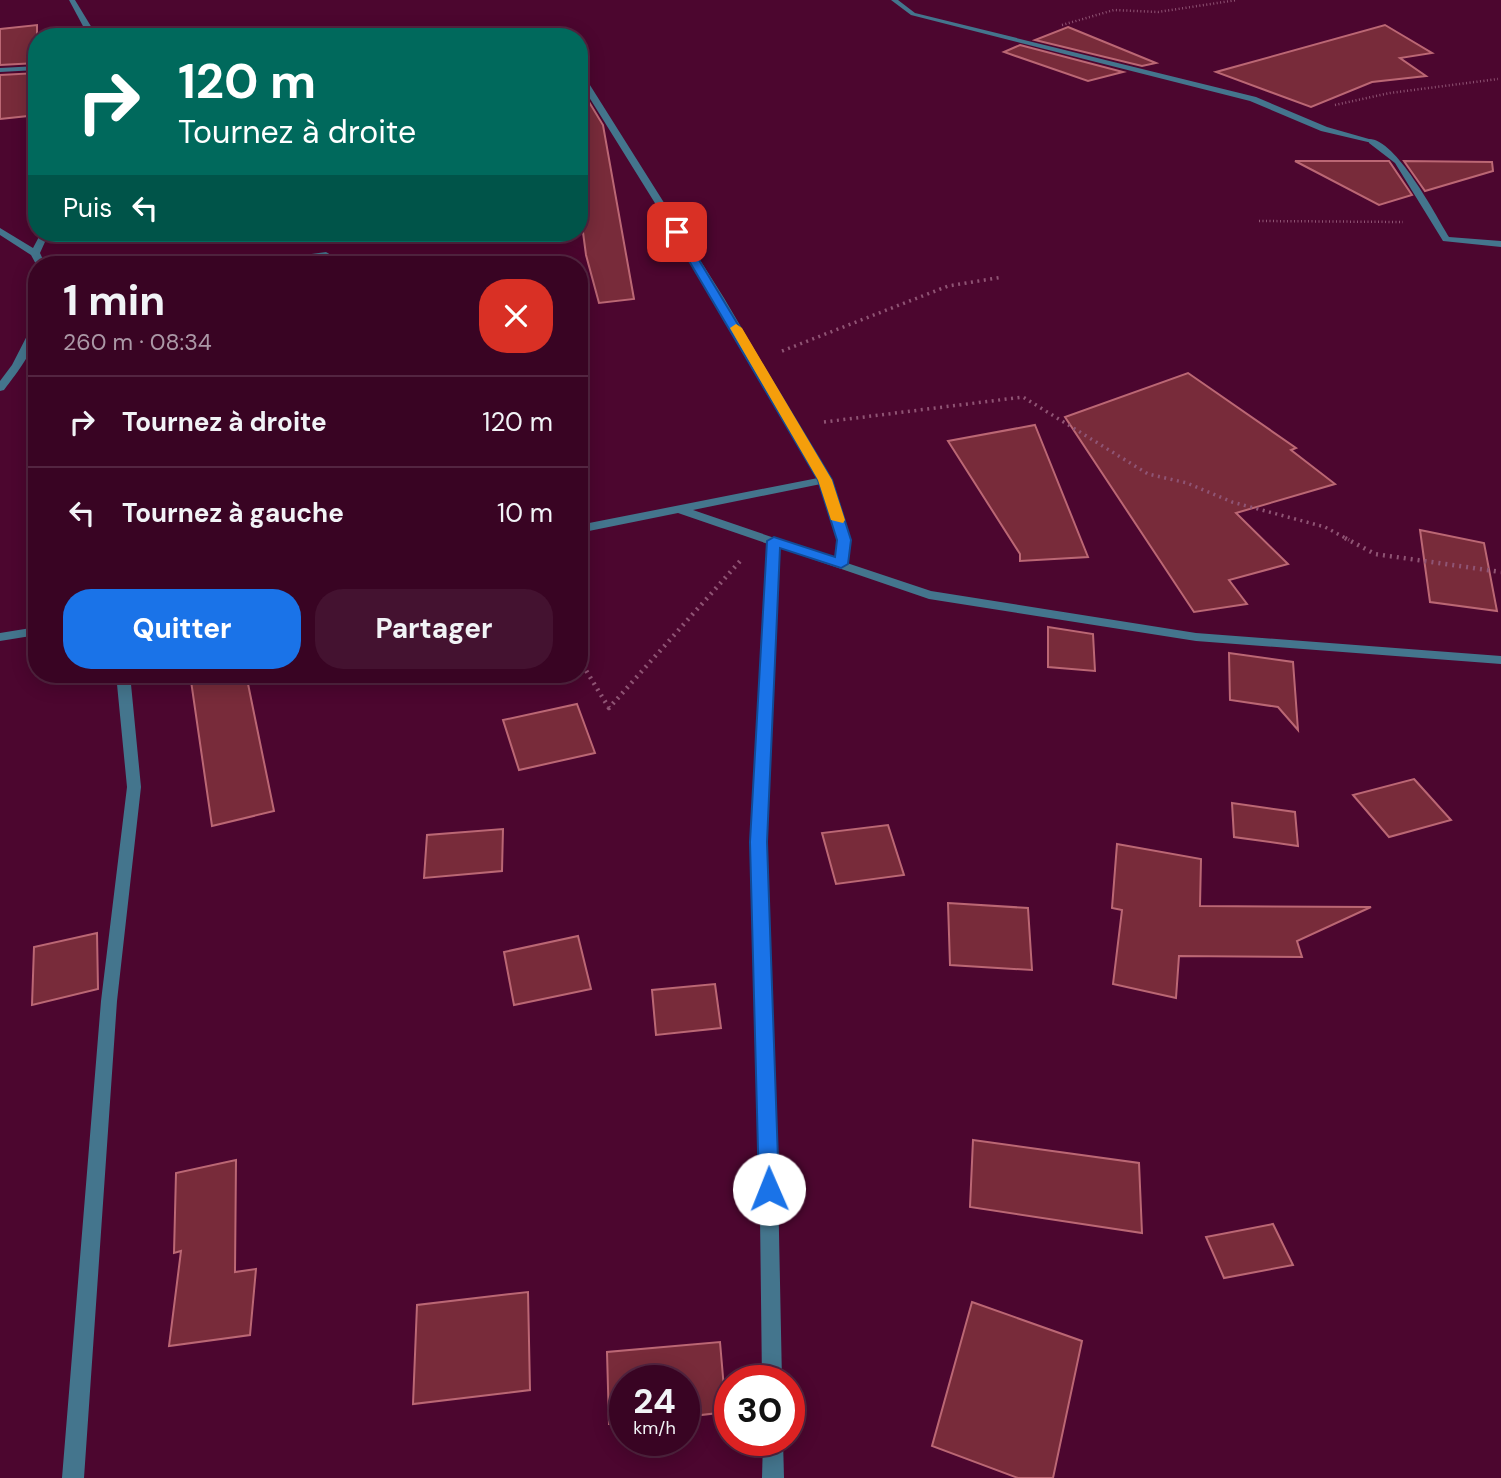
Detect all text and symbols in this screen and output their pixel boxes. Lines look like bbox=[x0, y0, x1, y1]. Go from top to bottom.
text: 120 m bbox=[178, 49, 316, 113]
icon: right bbox=[63, 56, 154, 147]
text: Tournez à droite bbox=[178, 111, 416, 153]
icon: left bbox=[126, 189, 164, 227]
text: Puis bbox=[63, 191, 112, 225]
pin bbox=[647, 202, 707, 262]
icon: arrive bbox=[658, 213, 696, 251]
text: 1 min bbox=[63, 273, 165, 328]
button: close bbox=[479, 279, 553, 353]
text: 260 m · 08:34 bbox=[63, 327, 212, 357]
icon: right bbox=[63, 403, 101, 441]
text: Tournez à droite bbox=[122, 405, 327, 439]
text: 120 m bbox=[482, 405, 553, 439]
icon: left bbox=[63, 494, 101, 532]
text: Tournez à gauche bbox=[122, 496, 344, 530]
text: 10 m bbox=[497, 496, 553, 530]
button: Quitter bbox=[63, 589, 301, 669]
button: Partager bbox=[315, 589, 553, 669]
position arrow bbox=[732, 1152, 806, 1226]
speed limit sign: 30 bbox=[714, 1365, 805, 1456]
text: 24 bbox=[633, 1378, 676, 1424]
text: km/h bbox=[633, 1416, 676, 1440]

